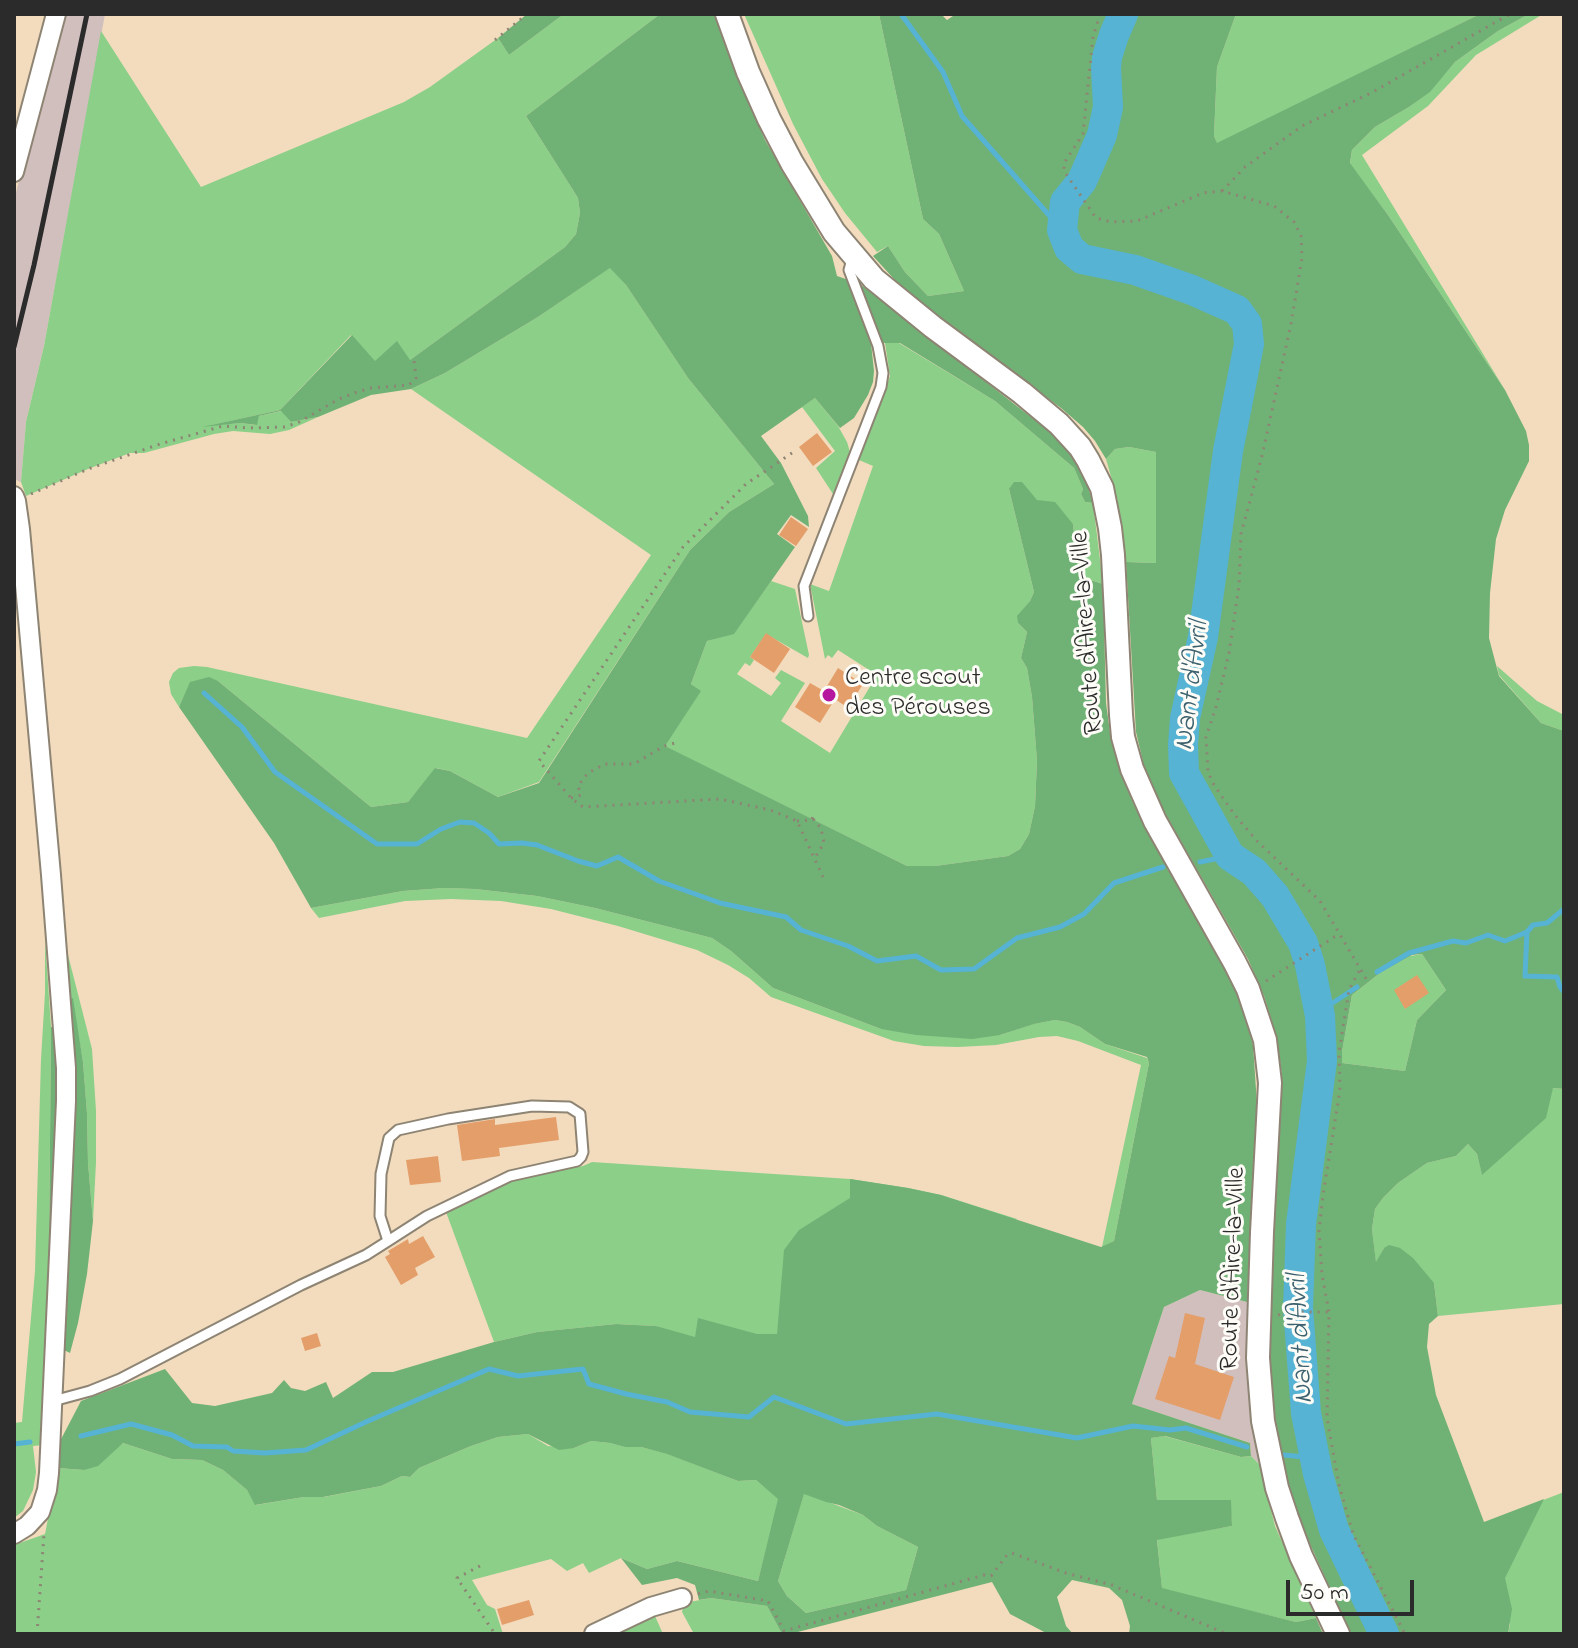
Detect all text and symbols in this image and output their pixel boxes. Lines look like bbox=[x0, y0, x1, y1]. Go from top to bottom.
street label: Route d'Aire-la-Ville bbox=[1066, 530, 1112, 736]
water label: Nant d'Avril bbox=[1169, 620, 1219, 752]
place label: Centre scout des Pérouses bbox=[845, 664, 991, 726]
marker: Centre scout des Pérouses bbox=[820, 686, 838, 704]
street label: Route d'Aire-la-Ville bbox=[1216, 1167, 1254, 1371]
water label: Nant d'Avril bbox=[1283, 1274, 1323, 1404]
scale bar bbox=[1290, 1564, 1418, 1614]
text: 50 m bbox=[1300, 1576, 1349, 1611]

